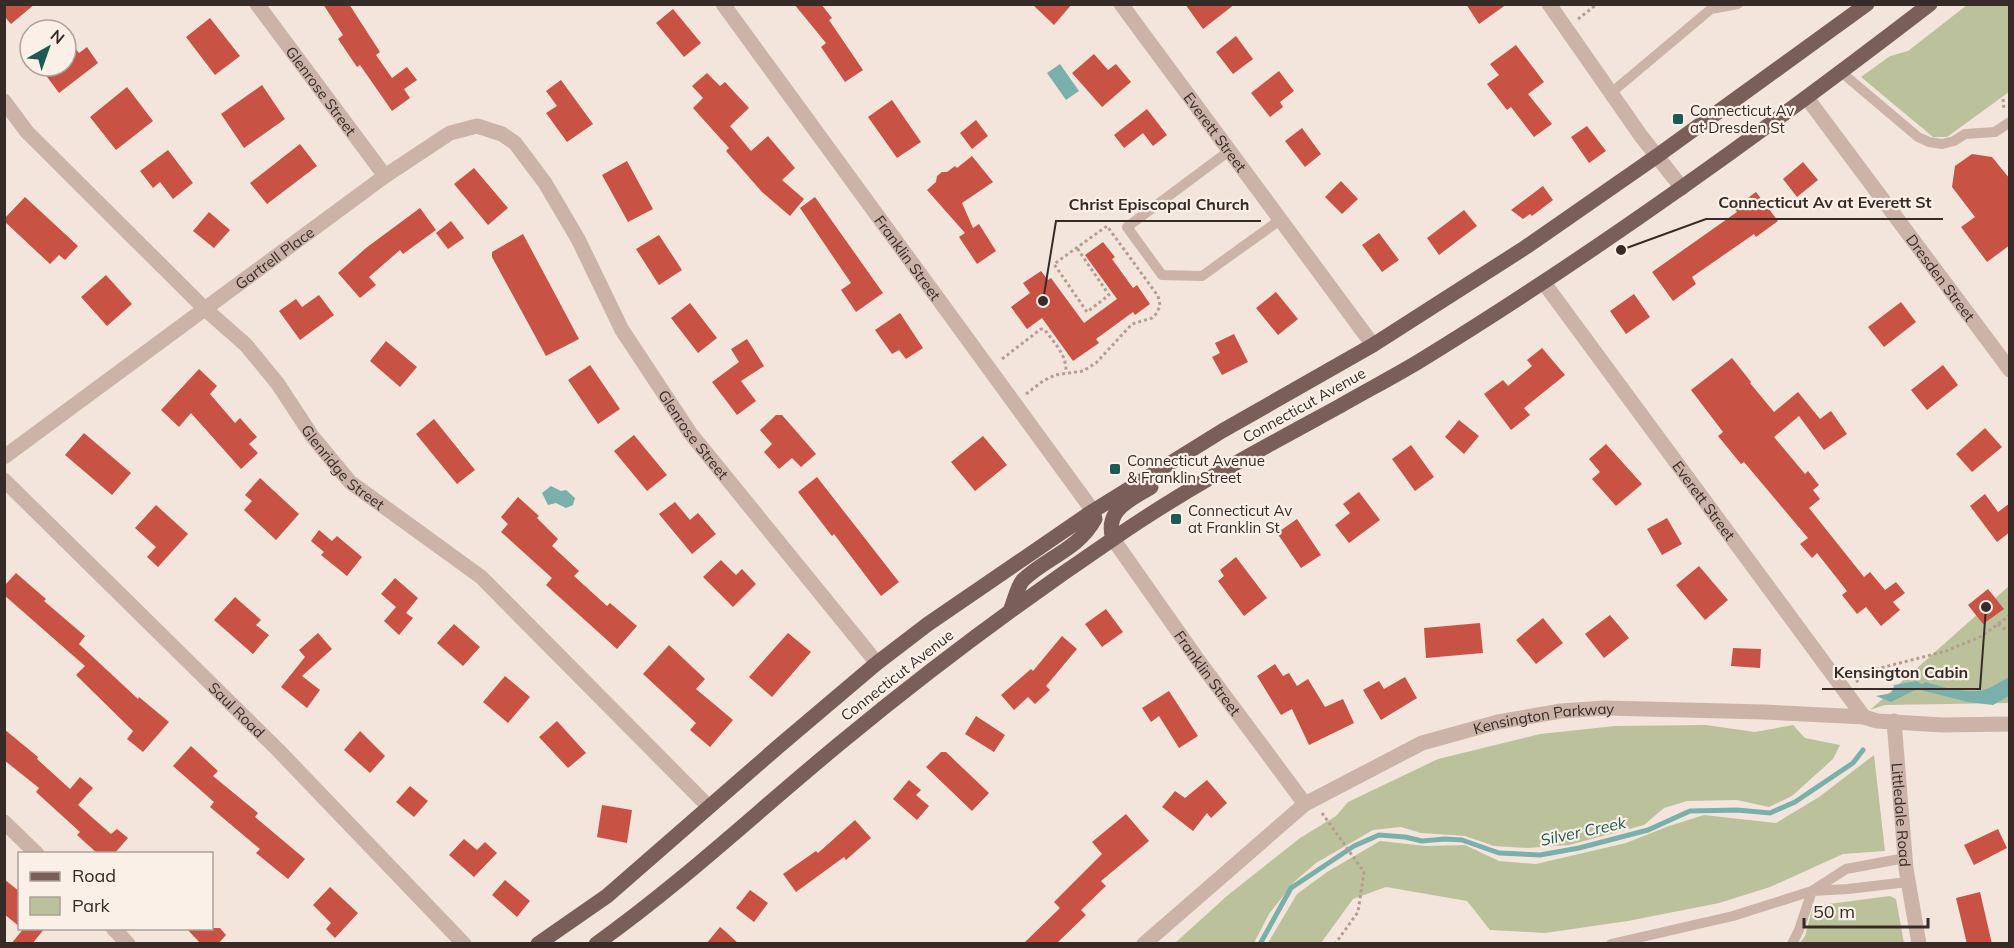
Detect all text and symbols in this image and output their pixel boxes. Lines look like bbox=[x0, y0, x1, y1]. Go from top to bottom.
north arrow bbox=[18, 18, 78, 78]
text: N bbox=[47, 25, 69, 48]
street label: Glenrose Street bbox=[282, 42, 361, 139]
street label: Everett Street bbox=[1180, 88, 1251, 175]
place label: Connecticut Av at Dresden St bbox=[1690, 101, 1794, 137]
marker: Connecticut Av at Dresden St bbox=[1671, 112, 1685, 126]
callout: Connecticut Av at Everett St bbox=[1706, 185, 1943, 219]
callout: Christ Episcopal Church bbox=[1056, 187, 1261, 221]
text: Connecticut Av at Everett St bbox=[1718, 192, 1932, 212]
text: Christ Episcopal Church bbox=[1069, 194, 1249, 214]
street label: Franklin Street bbox=[871, 211, 945, 304]
street label: Gartrell Place bbox=[231, 222, 318, 293]
street label: Dresden Street bbox=[1902, 230, 1980, 325]
street label: Connecticut Avenue bbox=[1239, 363, 1369, 447]
street label: Glenrose Street bbox=[654, 386, 733, 483]
street label: Glenridge Street bbox=[298, 421, 389, 514]
place label: Connecticut Avenue & Franklin Street bbox=[1127, 451, 1265, 487]
street label: Everett Street bbox=[1669, 457, 1740, 544]
marker: Connecticut Avenue & Franklin Street bbox=[1108, 462, 1122, 476]
place label: Connecticut Av at Franklin St bbox=[1188, 501, 1292, 537]
marker: Connecticut Av at Franklin St bbox=[1169, 512, 1183, 526]
street label: Connecticut Avenue bbox=[837, 625, 957, 725]
street label: Franklin Street bbox=[1171, 627, 1245, 719]
callout: Kensington Cabin bbox=[1822, 655, 1980, 689]
text: Kensington Cabin bbox=[1834, 662, 1968, 682]
street label: Saul Road bbox=[205, 678, 269, 741]
street label: Kensington Parkway bbox=[1471, 698, 1614, 738]
street label: Littledale Road bbox=[1888, 762, 1915, 867]
water label: Silver Creek bbox=[1538, 812, 1628, 850]
legend bbox=[18, 852, 213, 930]
text: Road bbox=[72, 864, 116, 887]
scale bar bbox=[1804, 891, 1928, 929]
text: Park bbox=[72, 894, 111, 917]
text: 50 m bbox=[1813, 900, 1855, 923]

